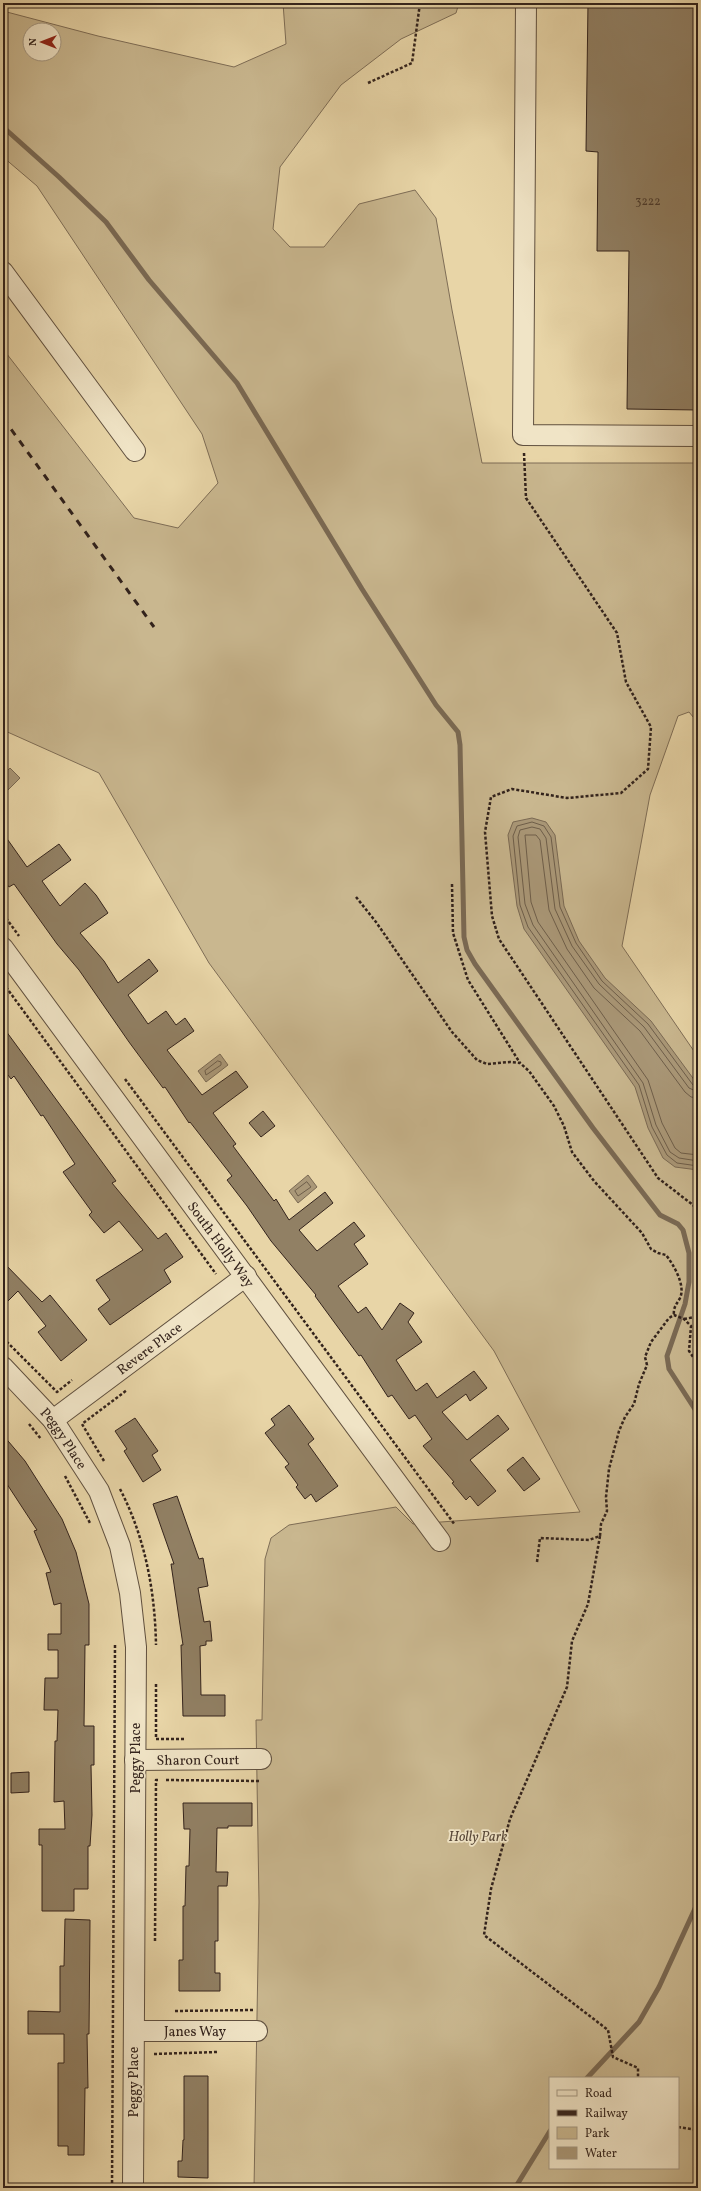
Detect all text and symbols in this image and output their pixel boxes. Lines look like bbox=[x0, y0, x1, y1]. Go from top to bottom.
north arrow bbox=[22, 22, 62, 62]
text: N bbox=[26, 38, 41, 46]
house number: 3222 bbox=[635, 194, 661, 210]
street label: South Holly Way bbox=[182, 1198, 258, 1292]
street label: Revere Place bbox=[113, 1319, 187, 1380]
street label: Peggy Place bbox=[35, 1404, 91, 1474]
street label: Peggy Place bbox=[127, 1722, 146, 1793]
street label: Sharon Court bbox=[156, 1751, 240, 1771]
park label: Holly Park bbox=[449, 1828, 508, 1847]
street label: Janes Way bbox=[164, 2023, 227, 2042]
street label: Peggy Place bbox=[125, 2046, 144, 2117]
legend bbox=[549, 2077, 679, 2169]
text: Road bbox=[585, 2086, 612, 2102]
text: Railway bbox=[585, 2106, 628, 2122]
text: Park bbox=[585, 2126, 610, 2142]
text: Water bbox=[585, 2146, 617, 2162]

